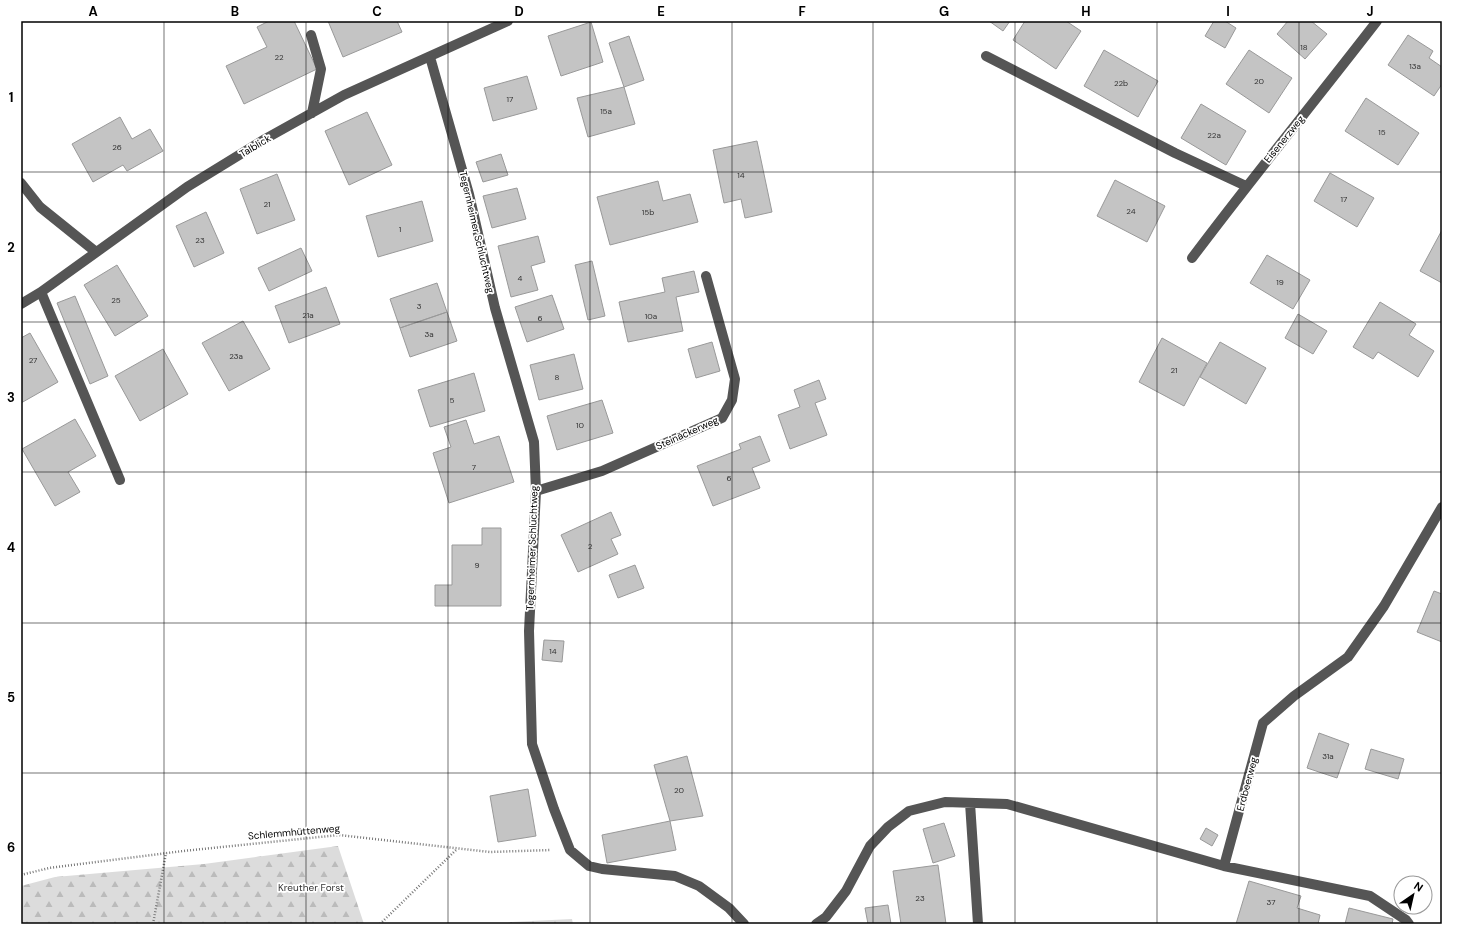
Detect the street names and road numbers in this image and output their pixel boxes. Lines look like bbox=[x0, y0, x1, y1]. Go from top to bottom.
street label: Eisenerzweg bbox=[1261, 112, 1307, 165]
street label: Talblick bbox=[237, 132, 273, 160]
street label: Tegernheimer Schluchtweg bbox=[457, 170, 497, 295]
street label: Steinäckerweg bbox=[654, 413, 721, 453]
street label: Tegernheimer Schluchtweg bbox=[523, 485, 541, 611]
street label: Erdbeerweg bbox=[1234, 755, 1261, 812]
street label: Schlemmhüttenweg bbox=[247, 821, 341, 842]

